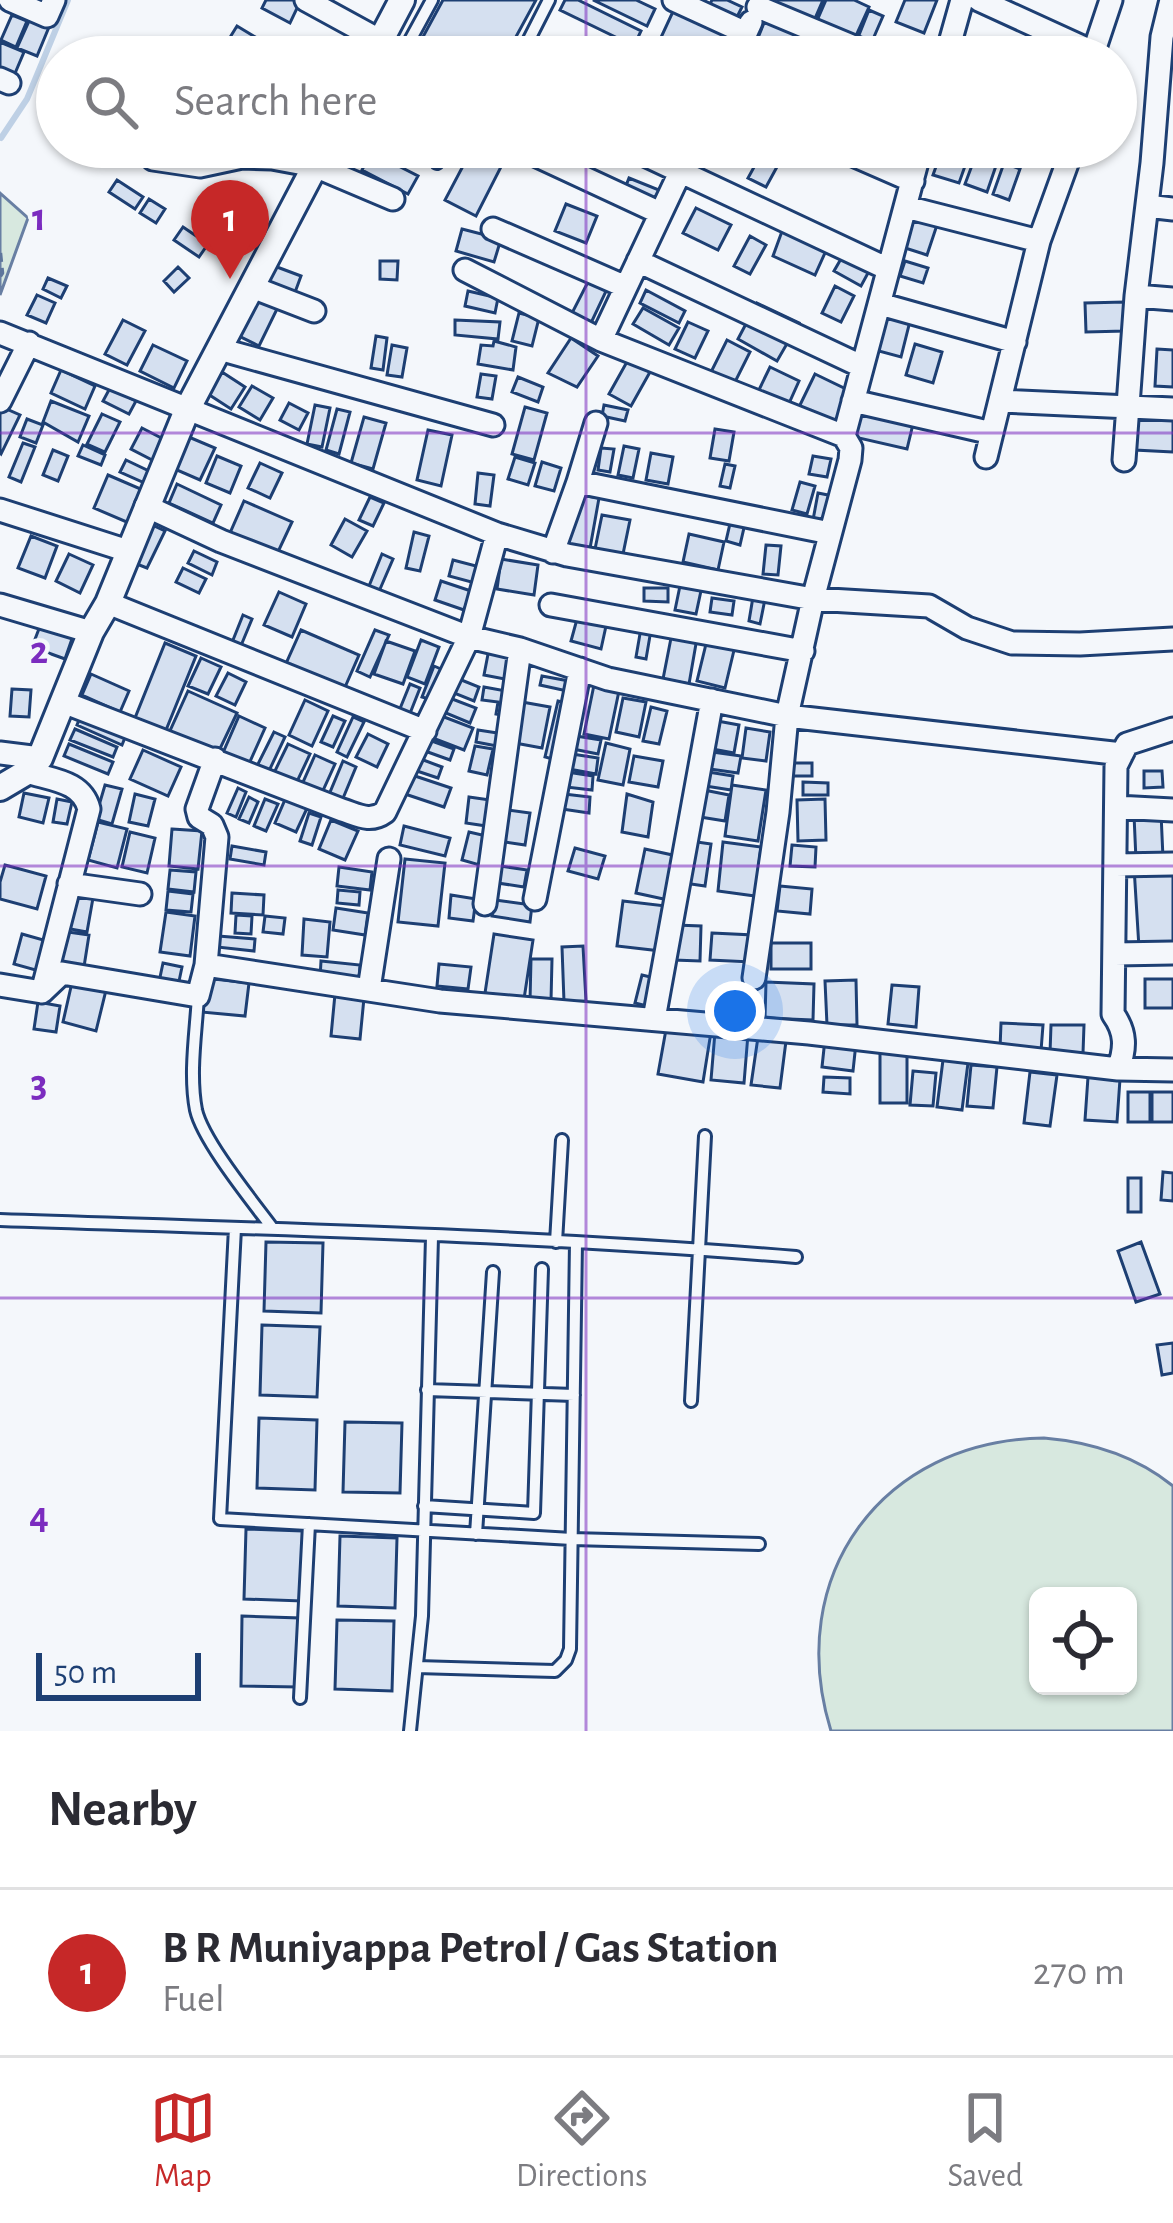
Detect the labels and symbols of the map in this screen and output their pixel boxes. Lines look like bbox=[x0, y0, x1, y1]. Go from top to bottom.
pin: 1 bbox=[191, 180, 269, 279]
text: 1 bbox=[32, 199, 46, 238]
text: 2 bbox=[30, 632, 48, 671]
your location bbox=[705, 981, 765, 1041]
text: 3 bbox=[31, 1065, 47, 1104]
text: 4 bbox=[29, 1497, 49, 1536]
scale bar bbox=[36, 1647, 201, 1700]

